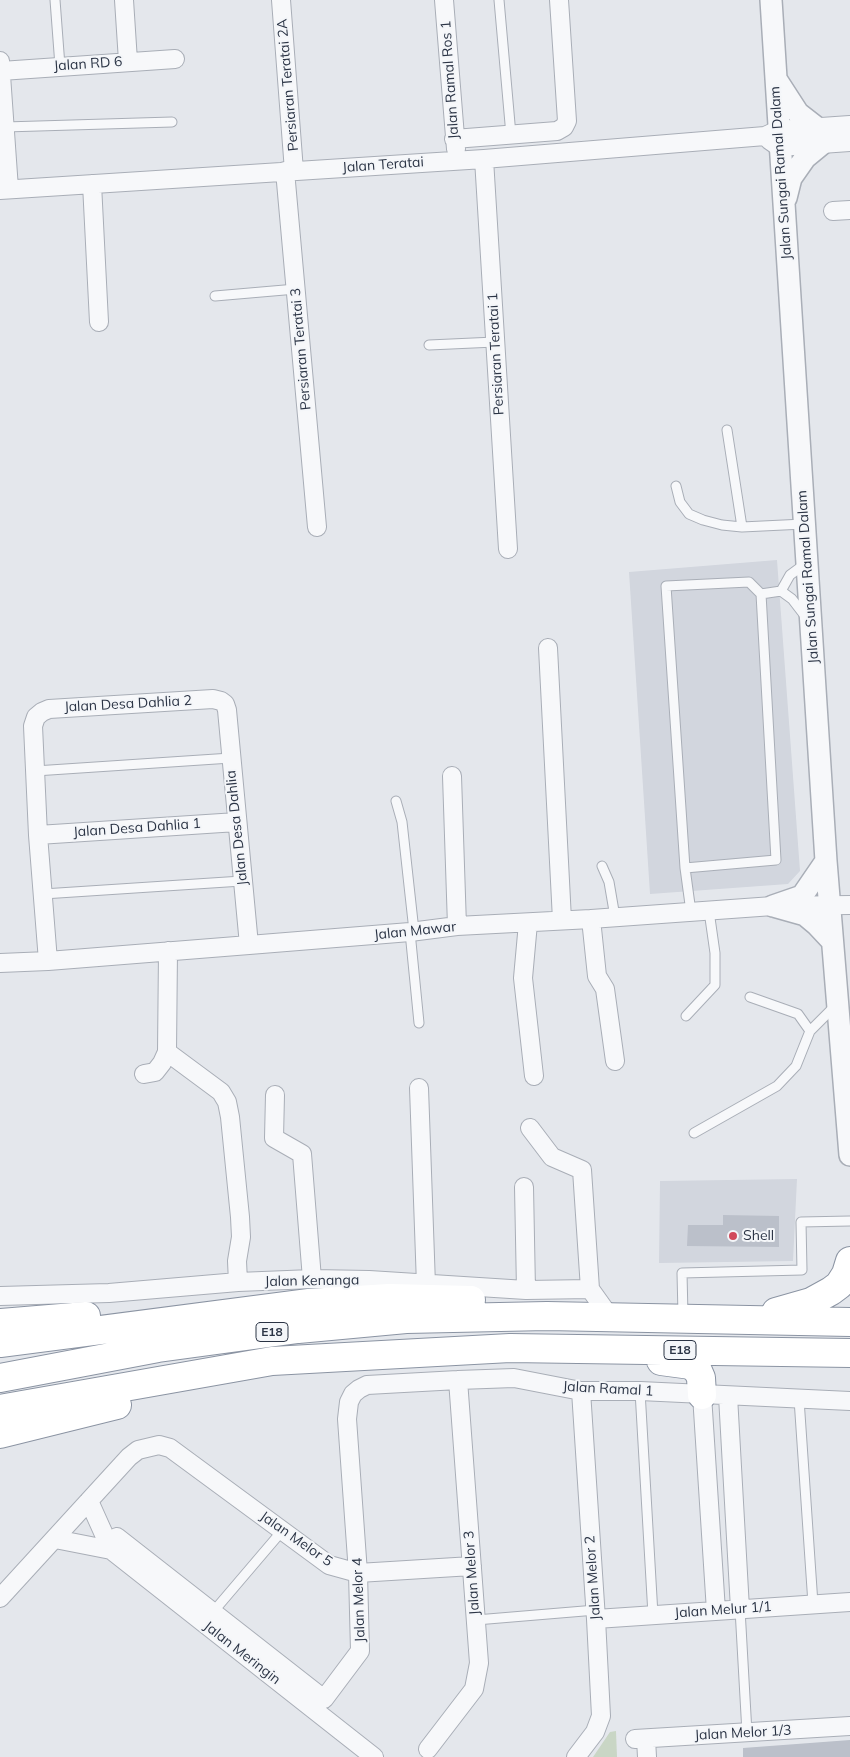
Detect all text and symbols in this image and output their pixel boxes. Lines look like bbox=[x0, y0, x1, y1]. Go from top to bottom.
street label: Persiaran Teratai 2A bbox=[274, 18, 302, 152]
street label: Jalan Ramal Ros 1 bbox=[437, 20, 463, 140]
street label: Jalan RD 6 bbox=[53, 53, 123, 75]
street label: Jalan Sungai Ramal Dalam bbox=[767, 86, 795, 260]
street label: Jalan Teratai bbox=[342, 154, 424, 176]
street label: Persiaran Teratai 3 bbox=[287, 287, 315, 411]
street label: Persiaran Teratai 1 bbox=[484, 292, 508, 416]
street label: Jalan Sungai Ramal Dalam bbox=[794, 490, 822, 664]
street label: Jalan Desa Dahlia 2 bbox=[64, 692, 192, 716]
street label: Jalan Desa Dahlia bbox=[223, 770, 251, 886]
street label: Jalan Desa Dahlia 1 bbox=[73, 815, 201, 841]
street label: Jalan Mawar bbox=[373, 918, 457, 944]
place label: Shell bbox=[743, 1228, 774, 1244]
marker: Shell bbox=[727, 1230, 739, 1242]
street label: Jalan Kenanga bbox=[265, 1272, 359, 1290]
road number: E18 bbox=[256, 1322, 288, 1341]
road number: E18 bbox=[664, 1340, 696, 1360]
street label: Jalan Ramal 1 bbox=[562, 1378, 654, 1400]
street label: Jalan Melor 5 bbox=[256, 1508, 336, 1570]
street label: Jalan Melor 3 bbox=[461, 1530, 483, 1616]
street label: Jalan Melor 2 bbox=[582, 1535, 604, 1621]
street label: Jalan Melor 4 bbox=[349, 1557, 369, 1643]
street label: Jalan Melur 1/1 bbox=[674, 1598, 772, 1622]
street label: Jalan Meringin bbox=[200, 1618, 284, 1688]
street label: Jalan Melor 1/3 bbox=[694, 1722, 792, 1744]

